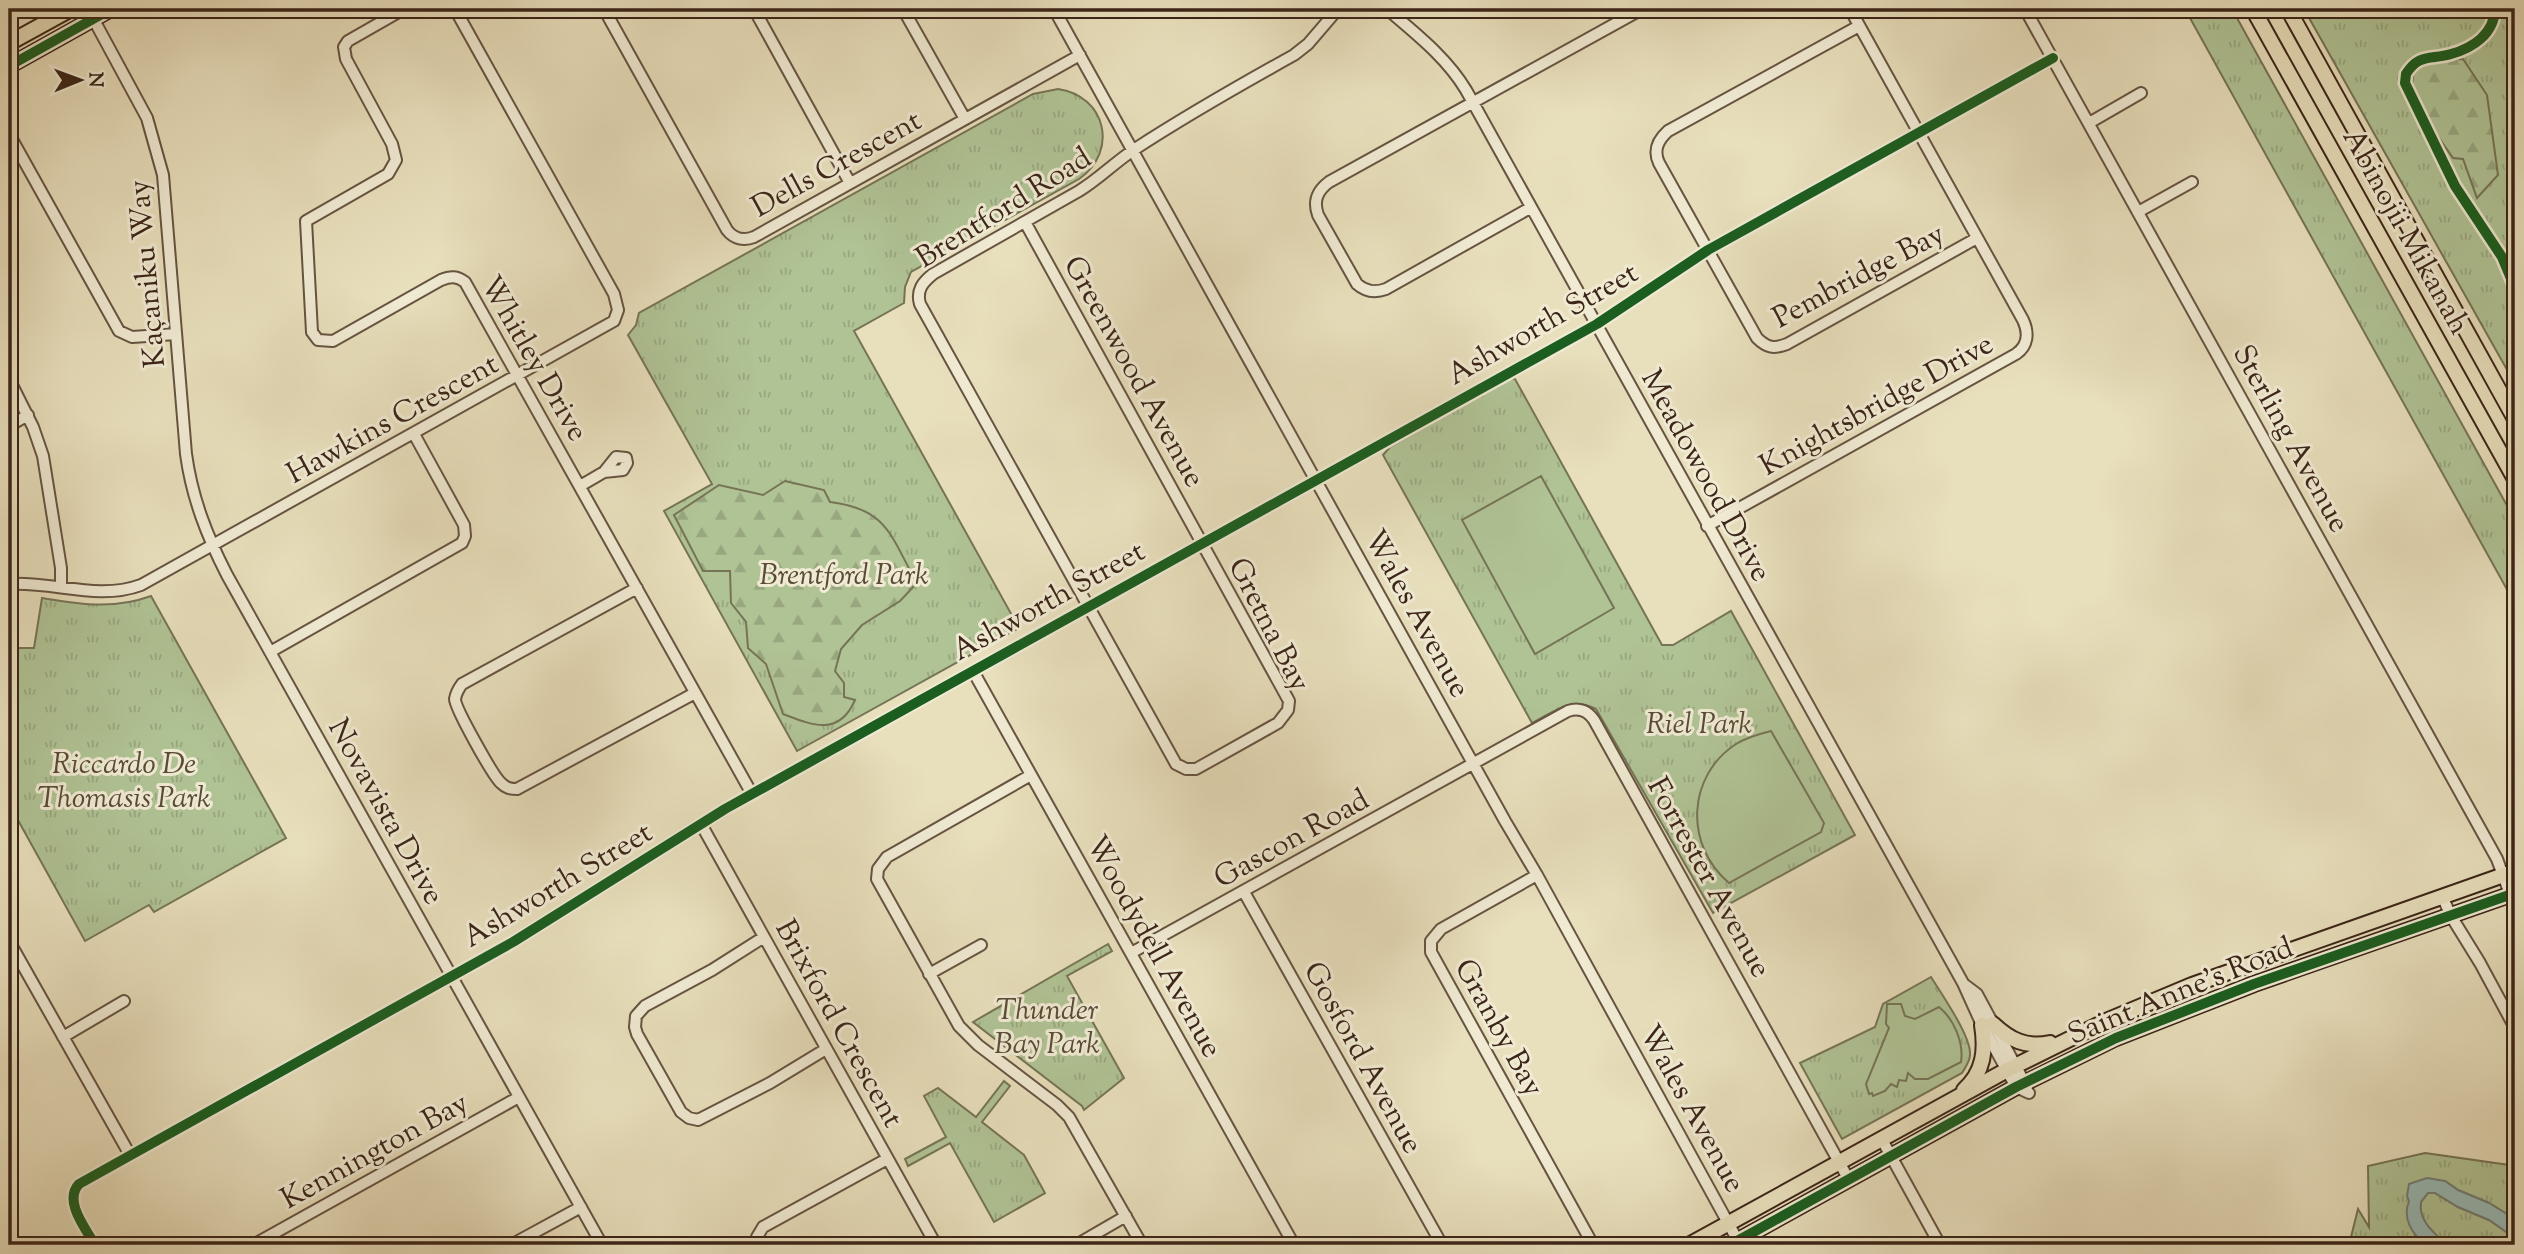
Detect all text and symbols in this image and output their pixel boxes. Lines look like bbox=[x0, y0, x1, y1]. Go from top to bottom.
north arrow bbox=[46, 46, 116, 116]
text: N bbox=[81, 72, 108, 88]
street label: Dells Crescent bbox=[744, 101, 930, 230]
street label: Abinojii Mikanah bbox=[2330, 121, 2480, 343]
street label: Brentford Road bbox=[908, 138, 1101, 280]
street label: Kaçaniku Way bbox=[119, 178, 178, 369]
street label: Pembridge Bay bbox=[1766, 214, 1953, 341]
street label: Greenwood Avenue bbox=[1051, 249, 1214, 496]
street label: Ashworth Street bbox=[1440, 253, 1647, 397]
street label: Whitley Drive bbox=[468, 269, 598, 450]
street label: Knightsbridge Drive bbox=[1753, 324, 2002, 488]
street label: Sterling Avenue bbox=[2220, 337, 2359, 541]
street label: Hawkins Crescent bbox=[279, 344, 507, 496]
street label: Meadowood Drive bbox=[1629, 362, 1781, 590]
street label: Wales Avenue bbox=[1352, 523, 1480, 706]
street label: Ashworth Street bbox=[945, 531, 1153, 673]
street label: Gretna Bay bbox=[1216, 551, 1320, 700]
park label: Brentford Park bbox=[759, 555, 929, 598]
park label: Riel Park bbox=[1646, 704, 1752, 747]
street label: Novavista Drive bbox=[316, 711, 454, 913]
park label: Riccardo De Thomasis Park bbox=[37, 744, 211, 821]
street label: Forrester Avenue bbox=[1635, 770, 1781, 986]
street label: Gascon Road bbox=[1207, 780, 1378, 901]
street label: Ashworth Street bbox=[455, 812, 661, 960]
street label: Woodydell Avenue bbox=[1074, 828, 1232, 1066]
street label: Brixford Crescent bbox=[763, 912, 913, 1136]
street label: Saint Anne's Road bbox=[2062, 927, 2300, 1057]
street label: Granby Bay bbox=[1442, 952, 1553, 1105]
street label: Gosford Avenue bbox=[1291, 954, 1432, 1162]
park label: Thunder Bay Park bbox=[994, 990, 1100, 1067]
street label: Wales Avenue bbox=[1627, 1018, 1755, 1201]
street label: Kennington Bay bbox=[274, 1083, 477, 1222]

